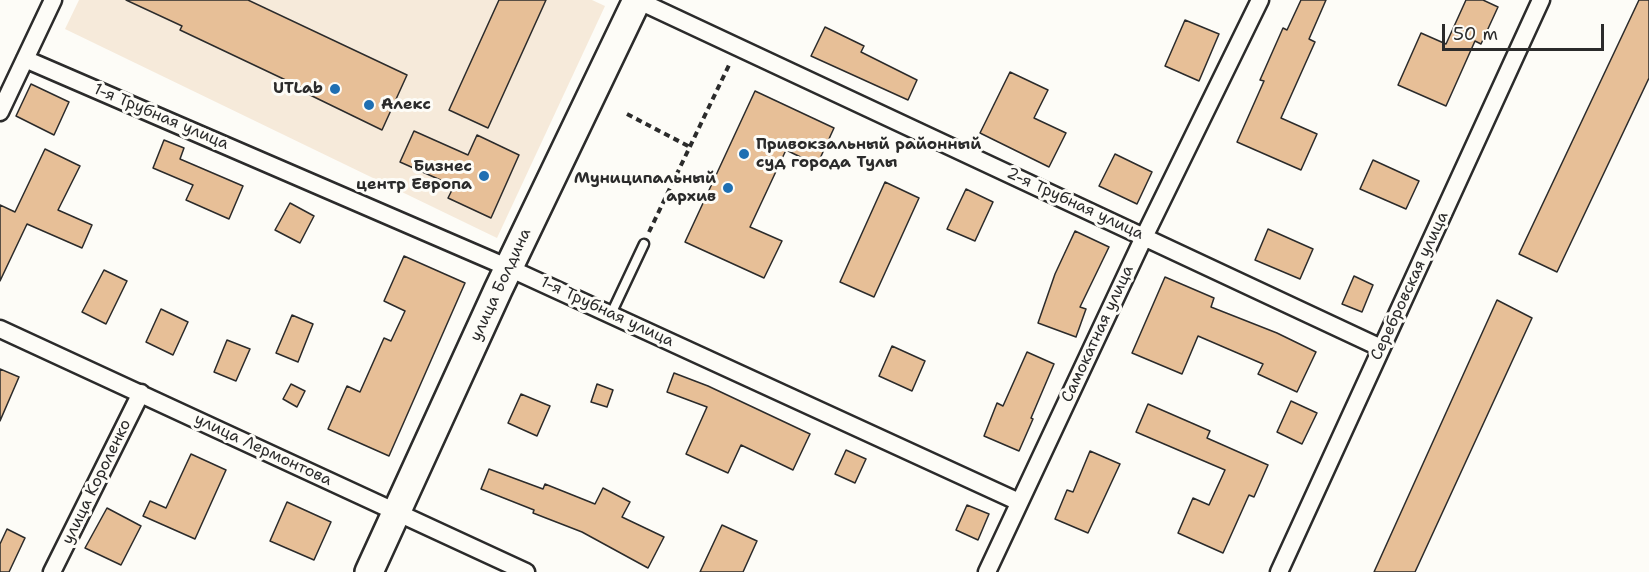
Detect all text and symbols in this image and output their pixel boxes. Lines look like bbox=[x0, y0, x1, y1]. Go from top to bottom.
scale bar bbox=[1445, 12, 1607, 50]
text: 50 m bbox=[1453, 22, 1498, 46]
place label: UTLab bbox=[273, 79, 323, 99]
street label: 1-я Трубная улица bbox=[91, 80, 231, 154]
marker: UTLab bbox=[328, 82, 342, 96]
place label: Алекс bbox=[381, 95, 431, 115]
marker: Алекс bbox=[362, 98, 376, 112]
place label: Привокзальный районный суд города Тулы bbox=[756, 135, 981, 173]
marker: Привокзальный районный суд города Тулы bbox=[737, 147, 751, 161]
place label: Бизнес центр Европа bbox=[356, 157, 472, 195]
street label: 2-я Трубная улица bbox=[1004, 164, 1146, 244]
marker: Бизнес центр Европа bbox=[477, 169, 491, 183]
place label: Муниципальный архив bbox=[574, 169, 716, 207]
marker: Муниципальный архив bbox=[721, 181, 735, 195]
street label: Серебровская улица bbox=[1367, 209, 1453, 363]
street label: улица Болдина bbox=[466, 225, 536, 345]
street label: Самокатная улица bbox=[1058, 262, 1138, 406]
street label: 1-я Трубная улица bbox=[537, 273, 677, 351]
street label: улица Лермонтова bbox=[191, 410, 335, 490]
street label: улица Короленко bbox=[58, 416, 136, 548]

